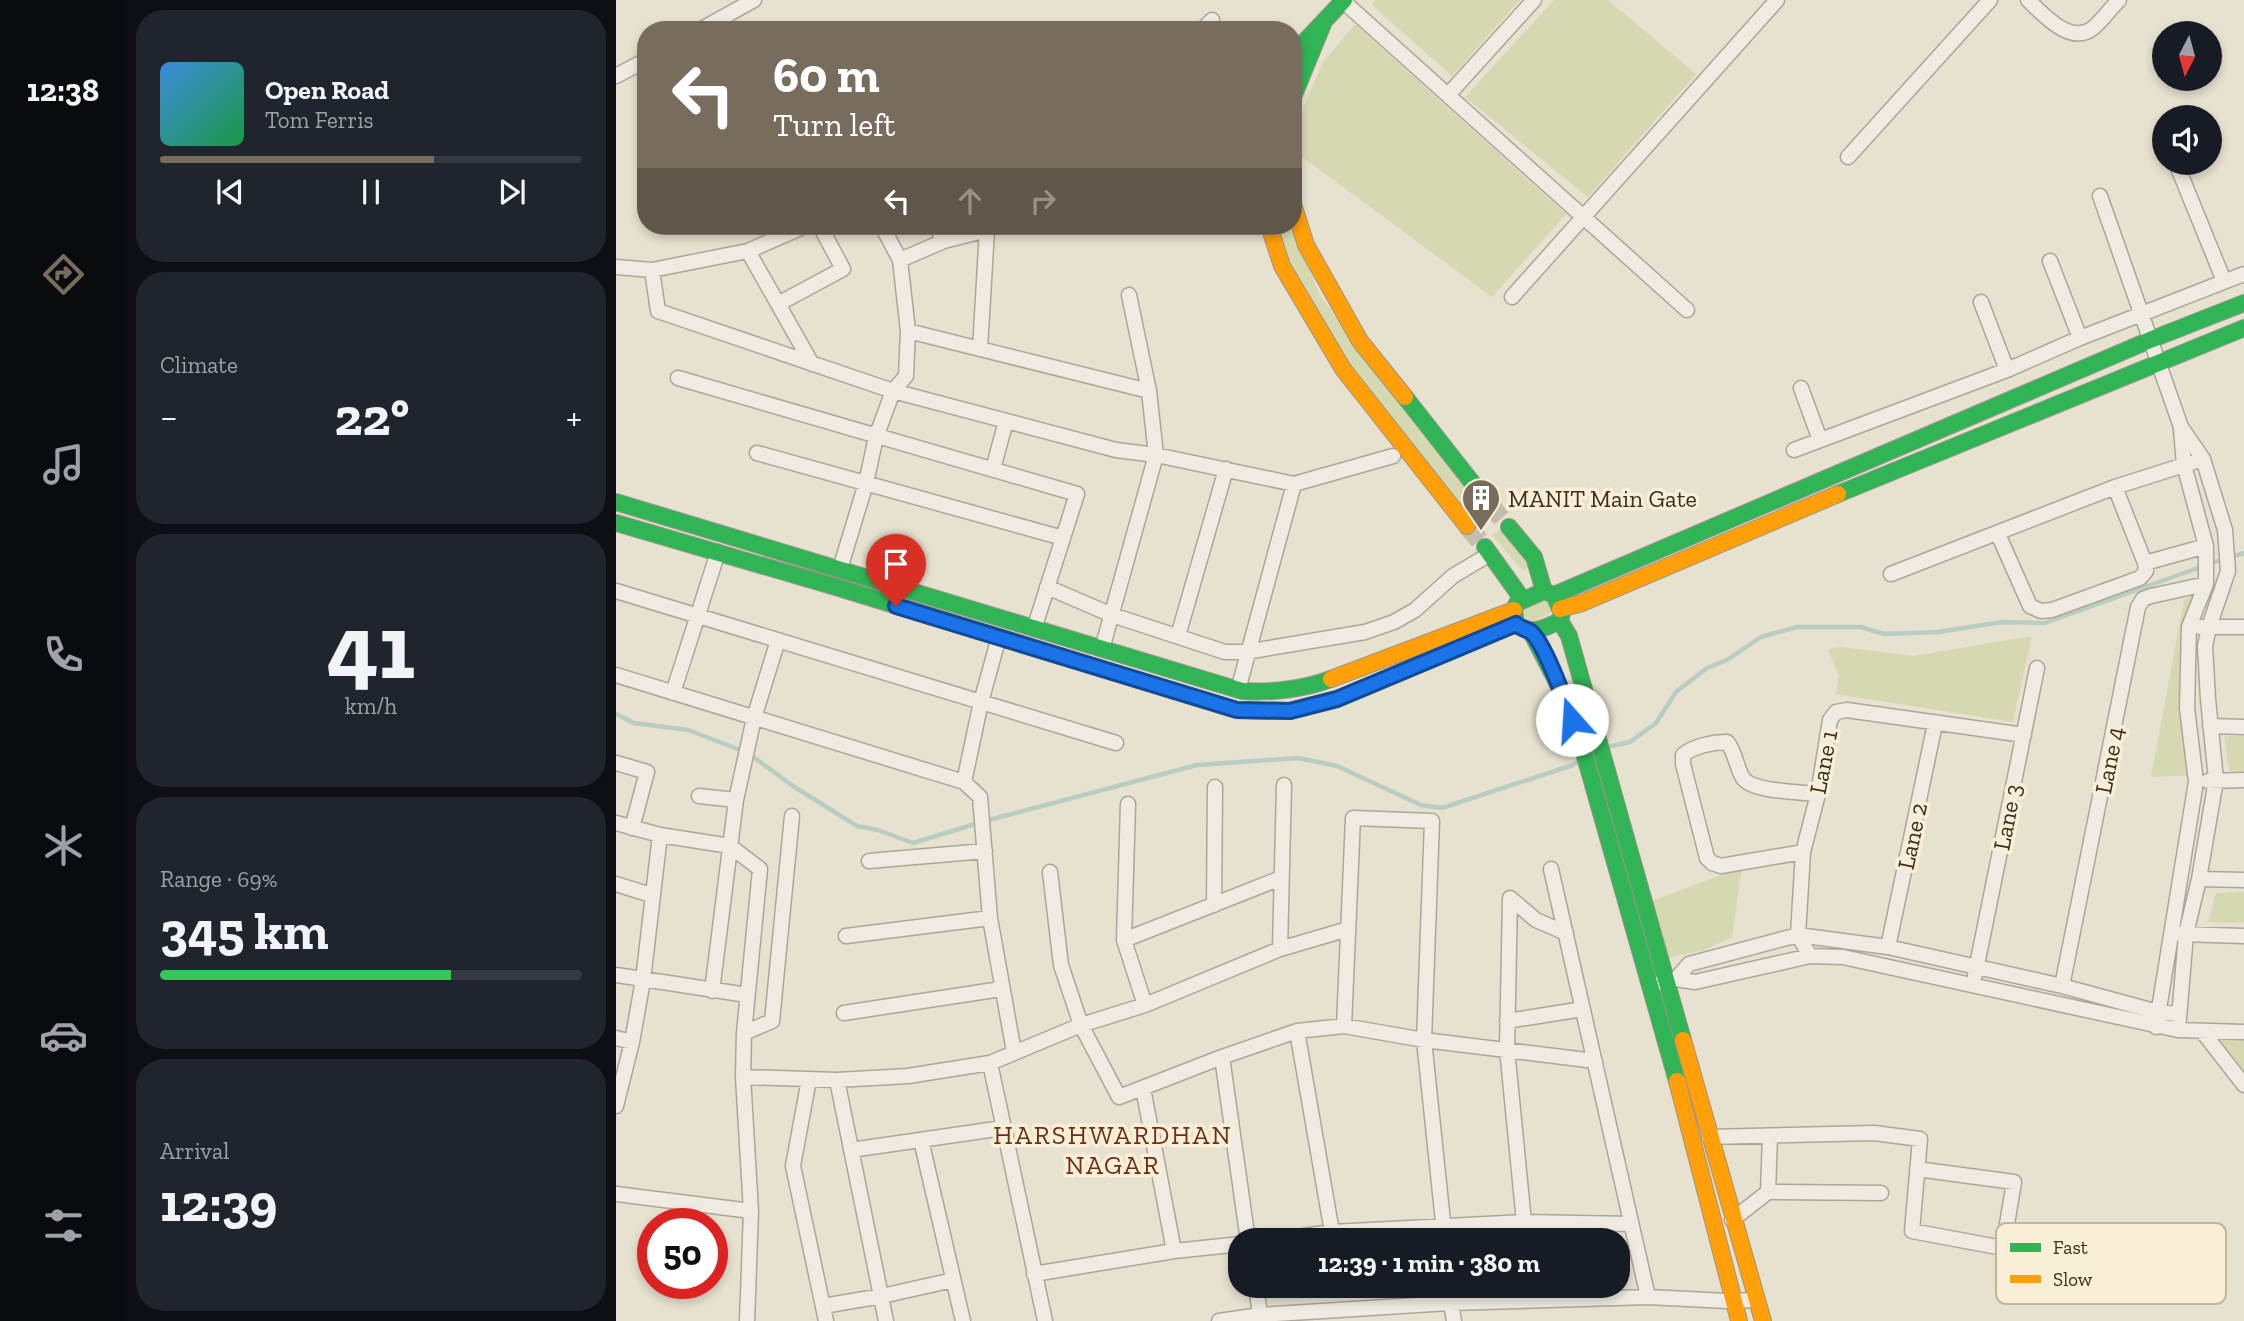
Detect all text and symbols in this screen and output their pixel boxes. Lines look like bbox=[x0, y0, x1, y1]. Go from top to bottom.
north arrow bbox=[2152, 21, 2222, 91]
map controls bbox=[2152, 21, 2222, 175]
text: 60 m bbox=[773, 46, 880, 105]
icon: left bbox=[658, 49, 749, 140]
text: 12:38 bbox=[27, 71, 99, 109]
text: Open Road bbox=[265, 74, 389, 106]
button: sound bbox=[2152, 105, 2222, 175]
text: Tom Ferris bbox=[265, 106, 374, 134]
text: Turn left bbox=[773, 106, 895, 144]
icon: previous bbox=[211, 173, 249, 211]
icon: pause bbox=[352, 173, 390, 211]
icon: next bbox=[493, 173, 531, 211]
icon: left bbox=[878, 182, 916, 220]
icon: ahead bbox=[951, 182, 989, 220]
icon: right bbox=[1024, 182, 1062, 220]
icon: directions bbox=[39, 250, 88, 299]
text: Climate bbox=[160, 351, 238, 379]
text: 22° bbox=[335, 386, 409, 448]
text: − bbox=[160, 394, 178, 440]
text: + bbox=[566, 394, 582, 440]
icon: music bbox=[39, 440, 88, 489]
building icon: MANIT Main Gate bbox=[1460, 477, 1502, 532]
place label: MANIT Main Gate bbox=[1508, 484, 1697, 513]
pin bbox=[866, 534, 926, 606]
icon: arrive bbox=[877, 545, 915, 583]
text: 41 bbox=[327, 592, 415, 701]
icon: phone bbox=[39, 630, 88, 679]
position arrow bbox=[1535, 683, 1609, 757]
text: km/h bbox=[345, 692, 397, 720]
street label: Lane 4 bbox=[2088, 724, 2130, 796]
street label: Lane 1 bbox=[1803, 728, 1843, 796]
street label: Lane 3 bbox=[1986, 781, 2028, 853]
street label: Lane 2 bbox=[1891, 800, 1933, 872]
icon: climate bbox=[39, 821, 88, 870]
text: Range · 69% bbox=[160, 865, 278, 893]
text: 345 km bbox=[160, 900, 329, 962]
icon: car bbox=[39, 1011, 88, 1060]
district label: HARSHWARDHAN NAGAR bbox=[993, 1119, 1233, 1181]
text: Arrival bbox=[160, 1137, 229, 1165]
text: 12:39 bbox=[160, 1172, 277, 1234]
icon: filters bbox=[39, 1201, 88, 1250]
speed limit sign: 50 bbox=[637, 1208, 728, 1299]
legend bbox=[1996, 1223, 2226, 1304]
text: Fast bbox=[2053, 1236, 2088, 1259]
text: 12:39 · 1 min · 380 m bbox=[1318, 1247, 1540, 1279]
text: Slow bbox=[2053, 1268, 2093, 1291]

